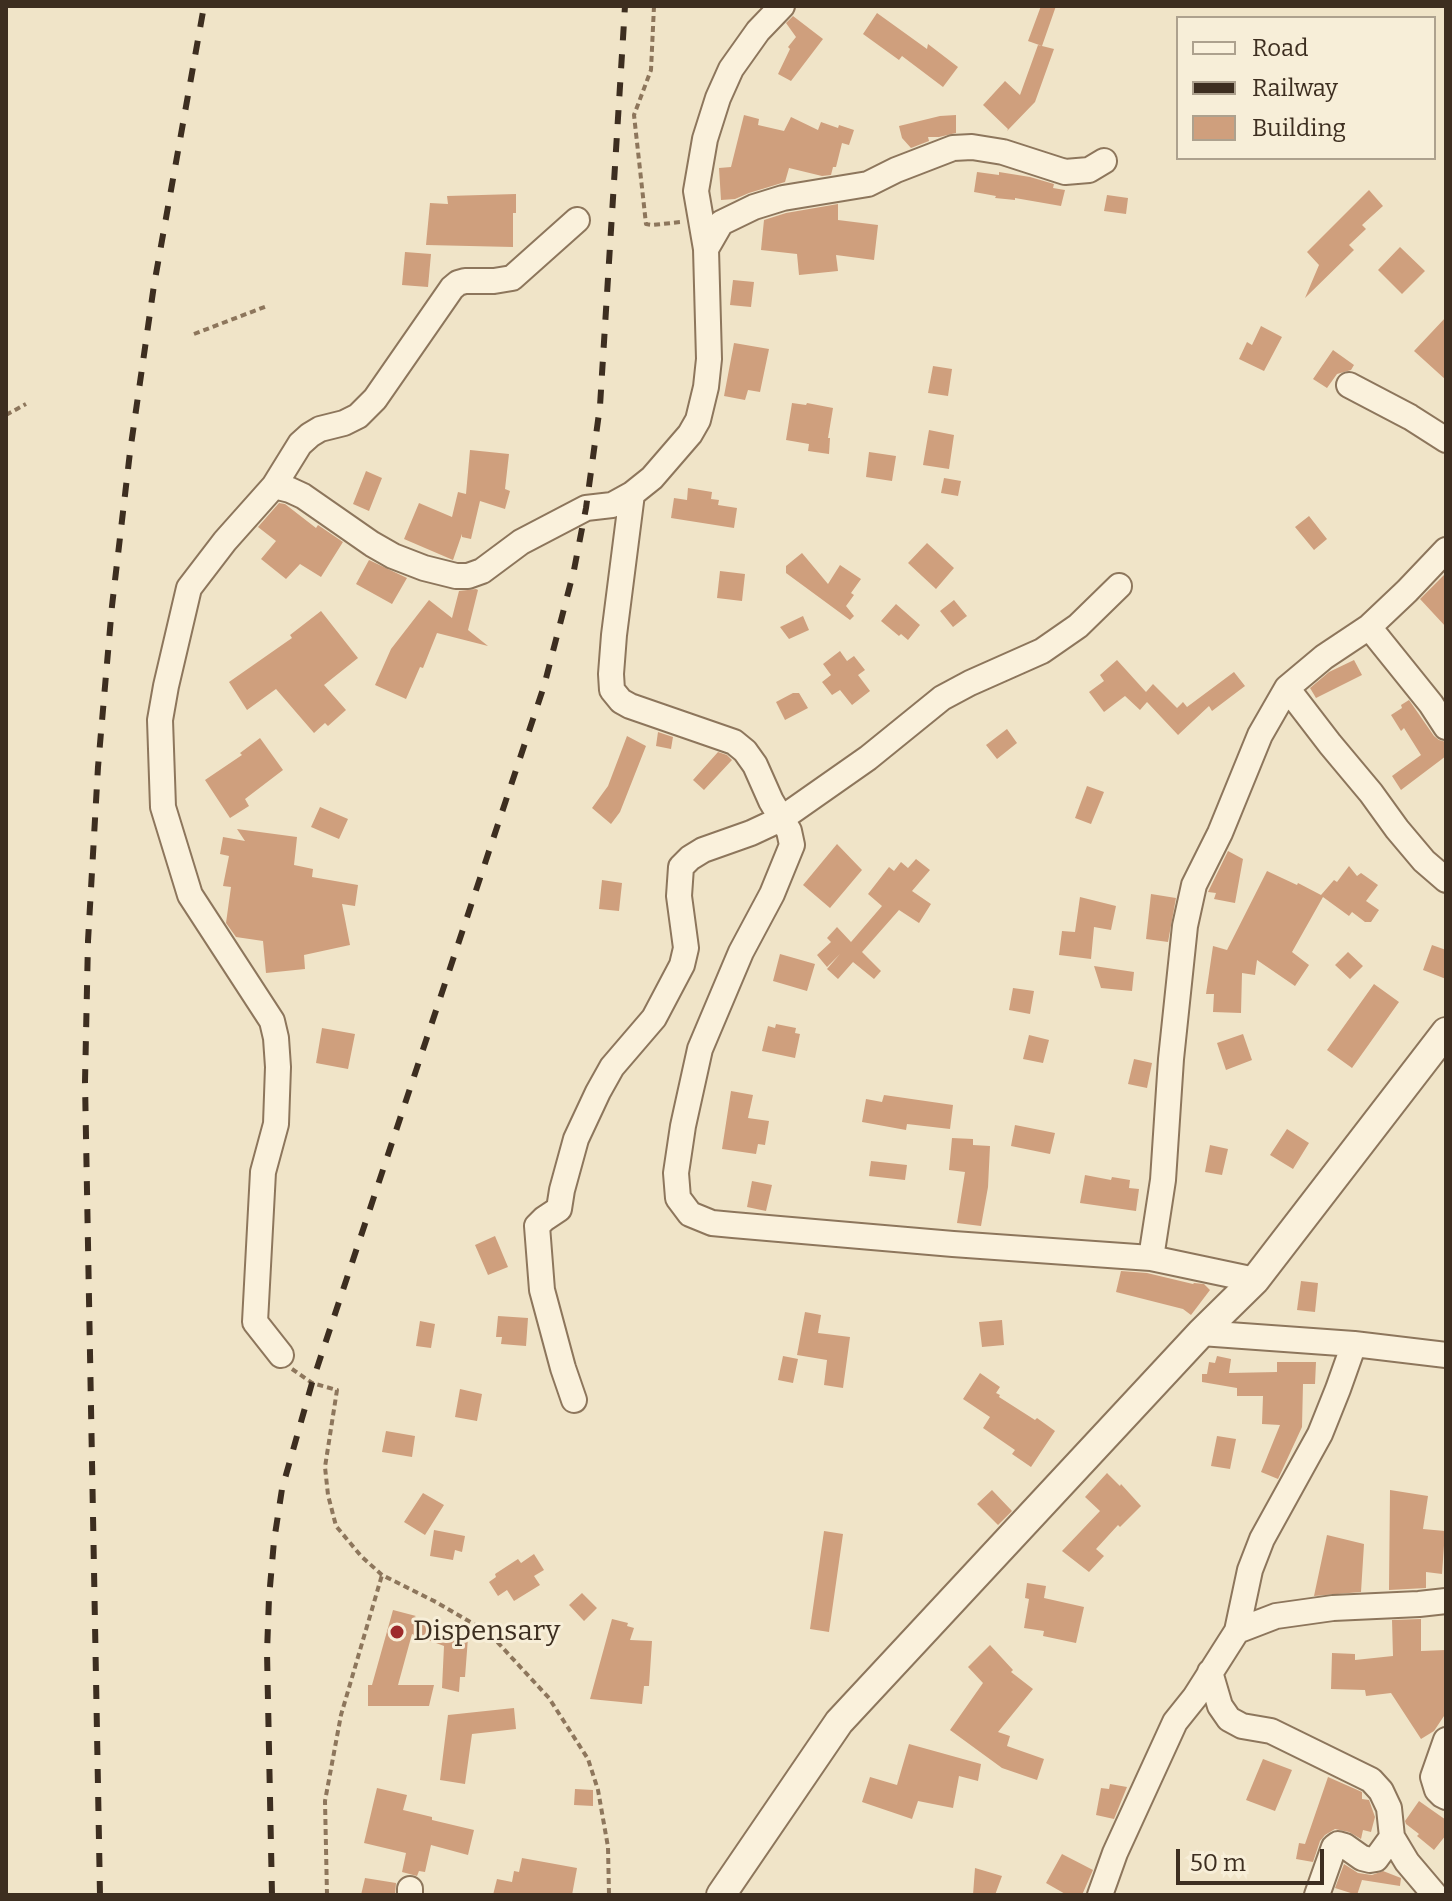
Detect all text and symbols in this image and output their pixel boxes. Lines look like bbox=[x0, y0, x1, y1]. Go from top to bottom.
legend bbox=[1176, 16, 1436, 160]
text: Road bbox=[1252, 34, 1308, 62]
text: Railway bbox=[1252, 74, 1338, 102]
text: Building bbox=[1252, 114, 1346, 142]
place label: Dispensary bbox=[413, 1615, 560, 1649]
marker: Dispensary bbox=[388, 1623, 406, 1641]
scale bar bbox=[1180, 1833, 1328, 1883]
text: 50 m bbox=[1190, 1849, 1246, 1877]

